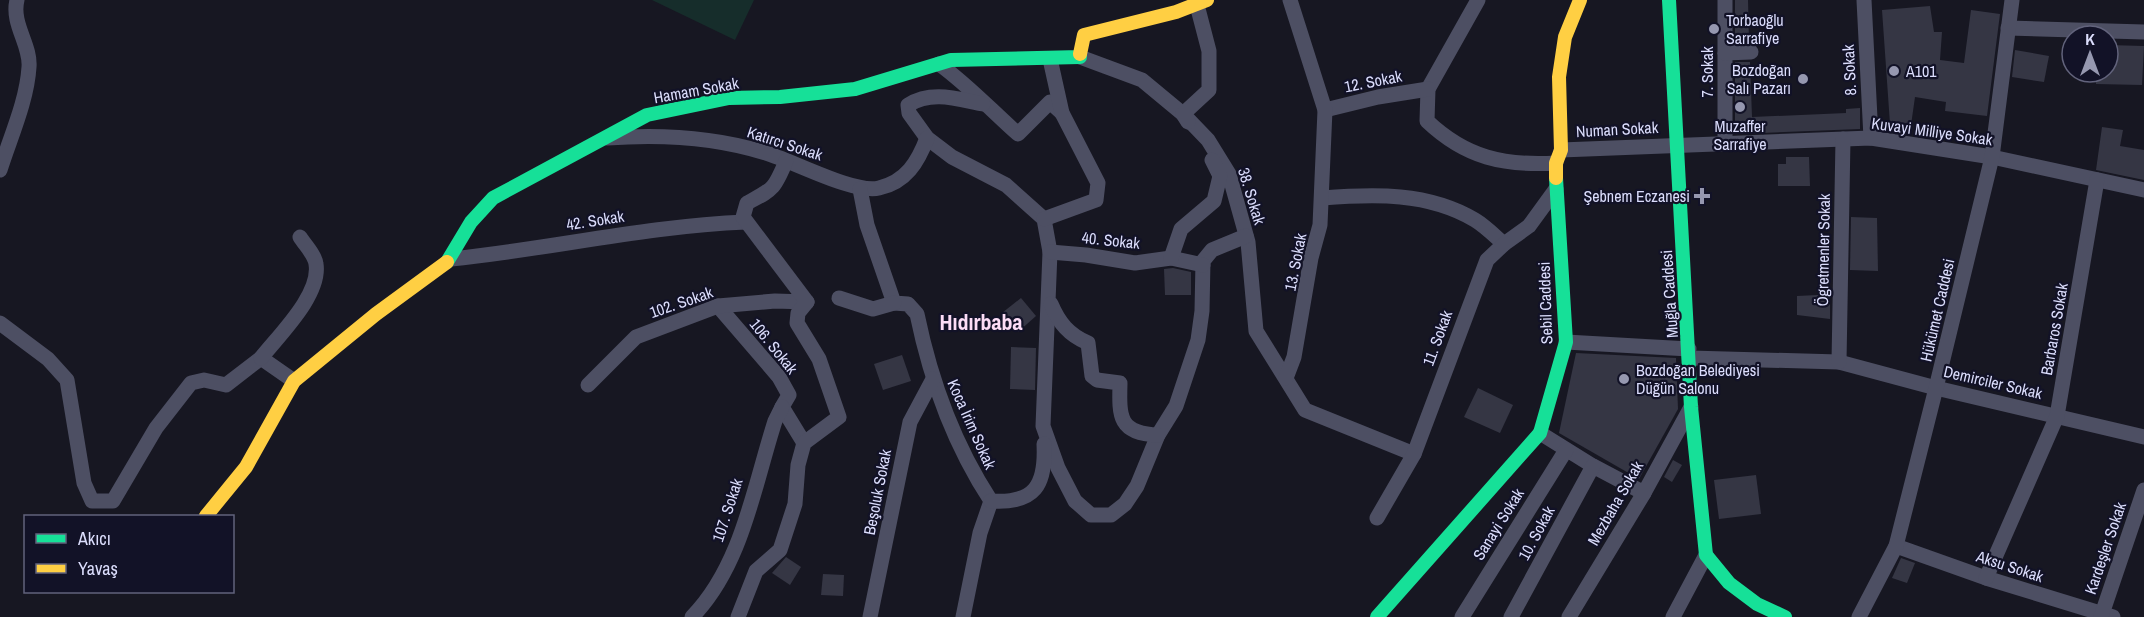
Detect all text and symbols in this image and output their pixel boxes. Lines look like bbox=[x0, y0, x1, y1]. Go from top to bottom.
place label: Torbaoğlu Sarrafiye bbox=[1726, 9, 1784, 49]
marker: Torbaoğlu Sarrafiye bbox=[1707, 22, 1721, 36]
north arrow bbox=[2060, 24, 2120, 84]
text: K bbox=[2085, 28, 2095, 50]
street label: 8. Sokak bbox=[1837, 43, 1861, 96]
street label: 7. Sokak bbox=[1696, 46, 1718, 98]
place label: Bozdoğan Salı Pazarı bbox=[1727, 59, 1791, 99]
place label: A101 bbox=[1905, 60, 1937, 82]
marker: A101 bbox=[1887, 64, 1901, 78]
street label: 12. Sokak bbox=[1342, 65, 1404, 97]
street label: Hamam Sokak bbox=[652, 72, 741, 108]
marker: Bozdoğan Salı Pazarı bbox=[1796, 72, 1810, 86]
marker: Muzaffer Sarrafiye bbox=[1733, 100, 1747, 114]
street label: Kuvayi Milliye Sokak bbox=[1870, 112, 1994, 150]
place label: Muzaffer Sarrafiye bbox=[1713, 115, 1767, 155]
street label: Numan Sokak bbox=[1575, 116, 1659, 142]
street label: Katırcı Sokak bbox=[744, 120, 826, 166]
street label: 38. Sokak bbox=[1233, 165, 1271, 228]
place label: Şebnem Eczanesi bbox=[1584, 185, 1690, 207]
marker: Şebnem Eczanesi bbox=[1695, 189, 1709, 203]
street label: Ögretmenler Sokak bbox=[1811, 193, 1835, 307]
street label: 42. Sokak bbox=[564, 205, 626, 235]
street label: 40. Sokak bbox=[1081, 226, 1142, 254]
street label: 13. Sokak bbox=[1279, 231, 1311, 293]
street label: Muğla Caddesi bbox=[1655, 249, 1683, 339]
street label: Hükümet Caddesi bbox=[1914, 256, 1960, 364]
street label: Sebil Caddesi bbox=[1533, 261, 1557, 345]
street label: 102. Sokak bbox=[646, 281, 716, 323]
street label: Barbaros Sokak bbox=[2035, 281, 2073, 377]
district label: Hıdırbaba bbox=[939, 307, 1023, 337]
street label: 11. Sokak bbox=[1417, 307, 1457, 369]
street label: 106. Sokak bbox=[745, 314, 803, 379]
place label: Bozdoğan Belediyesi Düğün Salonu bbox=[1636, 359, 1760, 399]
street label: Demirciler Sokak bbox=[1942, 360, 2045, 404]
marker: Bozdoğan Belediyesi Düğün Salonu bbox=[1617, 372, 1631, 386]
street label: Koca İrim Sokak bbox=[942, 376, 1002, 473]
street label: Beşoluk Sokak bbox=[858, 447, 896, 537]
street label: Mezbaha Sokak bbox=[1582, 456, 1648, 549]
street label: 107. Sokak bbox=[706, 475, 748, 545]
street label: Sanayi Sokak bbox=[1467, 483, 1529, 564]
street label: Kardeşler Sokak bbox=[2079, 499, 2131, 597]
street label: 10. Sokak bbox=[1513, 502, 1560, 564]
legend bbox=[24, 515, 234, 593]
text: Akıcı bbox=[77, 526, 111, 551]
street label: Aksu Sokak bbox=[1973, 545, 2047, 587]
text: Yavaş bbox=[78, 556, 118, 581]

